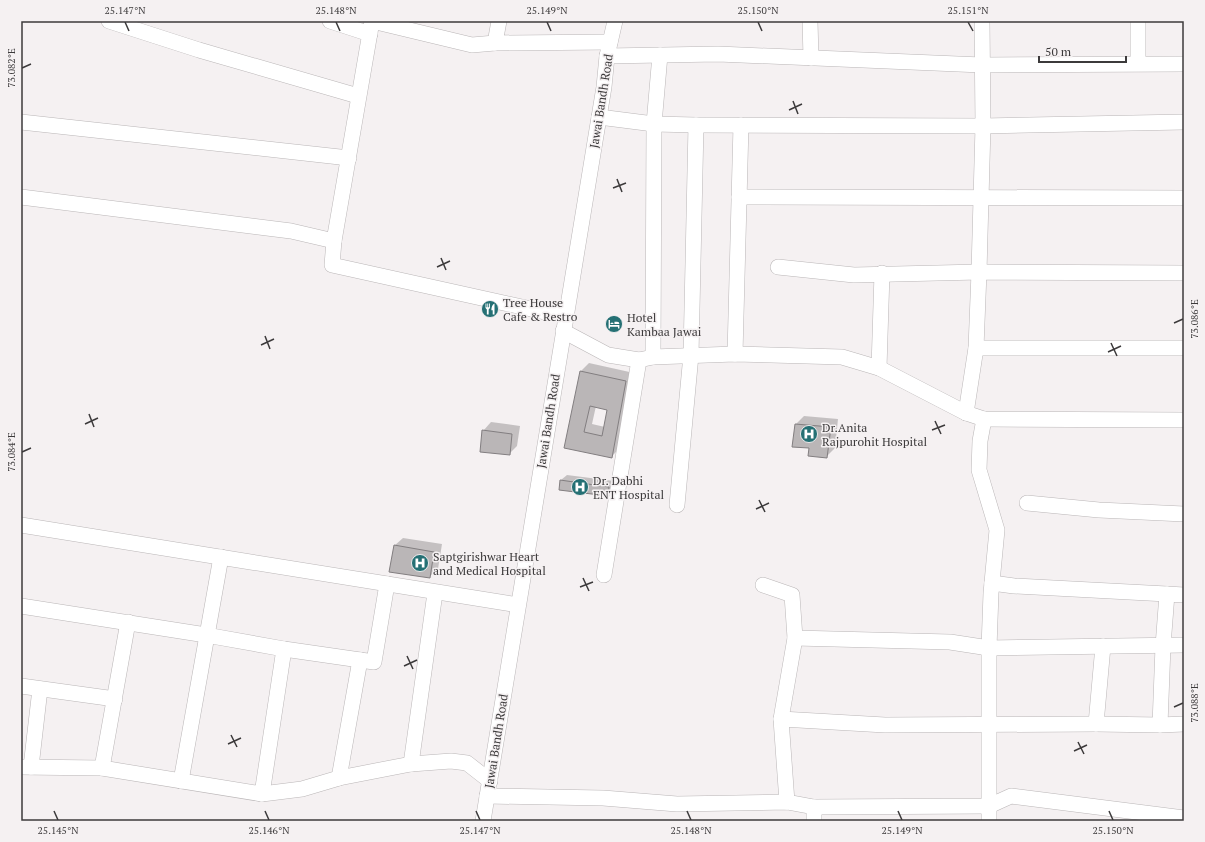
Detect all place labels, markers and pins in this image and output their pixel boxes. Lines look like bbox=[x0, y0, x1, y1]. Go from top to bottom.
place label: Tree House Cafe & Restro bbox=[503, 295, 578, 324]
restaurant icon: Tree House Cafe & Restro bbox=[480, 299, 500, 319]
place label: Hotel Kambaa Jawai bbox=[627, 310, 702, 339]
hotel icon: Hotel Kambaa Jawai bbox=[604, 314, 624, 334]
place label: Dr.Anita Rajpurohit Hospital bbox=[822, 420, 928, 449]
hospital icon: Dr.Anita Rajpurohit Hospital bbox=[799, 424, 819, 444]
place label: Dr. Dabhi ENT Hospital bbox=[593, 473, 665, 502]
hospital icon: Dr. Dabhi ENT Hospital bbox=[570, 477, 590, 497]
place label: Saptgirishwar Heart and Medical Hospital bbox=[433, 549, 546, 578]
hospital icon: Saptgirishwar Heart and Medical Hospital bbox=[410, 553, 430, 573]

